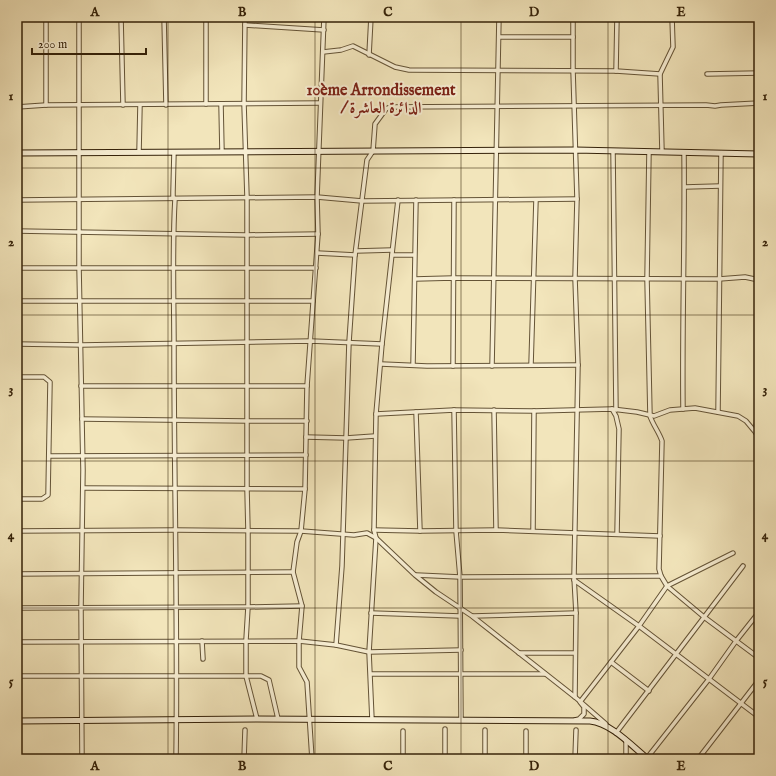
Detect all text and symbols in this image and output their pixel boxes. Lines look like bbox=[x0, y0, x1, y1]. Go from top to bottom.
text: A bbox=[90, 4, 101, 21]
text: B bbox=[238, 4, 247, 21]
text: C bbox=[383, 4, 393, 21]
text: D bbox=[529, 4, 540, 21]
text: E bbox=[676, 4, 686, 21]
scale bar bbox=[32, 30, 146, 56]
text: 200 m bbox=[38, 37, 67, 52]
district label: 10ème Arrondissement / الدائرة العاشرة bbox=[307, 81, 456, 119]
text: 1 bbox=[9, 88, 14, 105]
text: 1 bbox=[763, 88, 768, 105]
text: 2 bbox=[8, 234, 14, 251]
text: 2 bbox=[762, 234, 768, 251]
text: 3 bbox=[9, 381, 14, 398]
text: 3 bbox=[763, 381, 768, 398]
text: 4 bbox=[8, 527, 15, 544]
text: 4 bbox=[762, 527, 769, 544]
text: 5 bbox=[9, 673, 14, 690]
text: 5 bbox=[763, 673, 768, 690]
text: A bbox=[90, 758, 101, 775]
text: B bbox=[238, 758, 247, 775]
text: C bbox=[383, 758, 393, 775]
text: D bbox=[529, 758, 540, 775]
text: E bbox=[676, 758, 686, 775]

